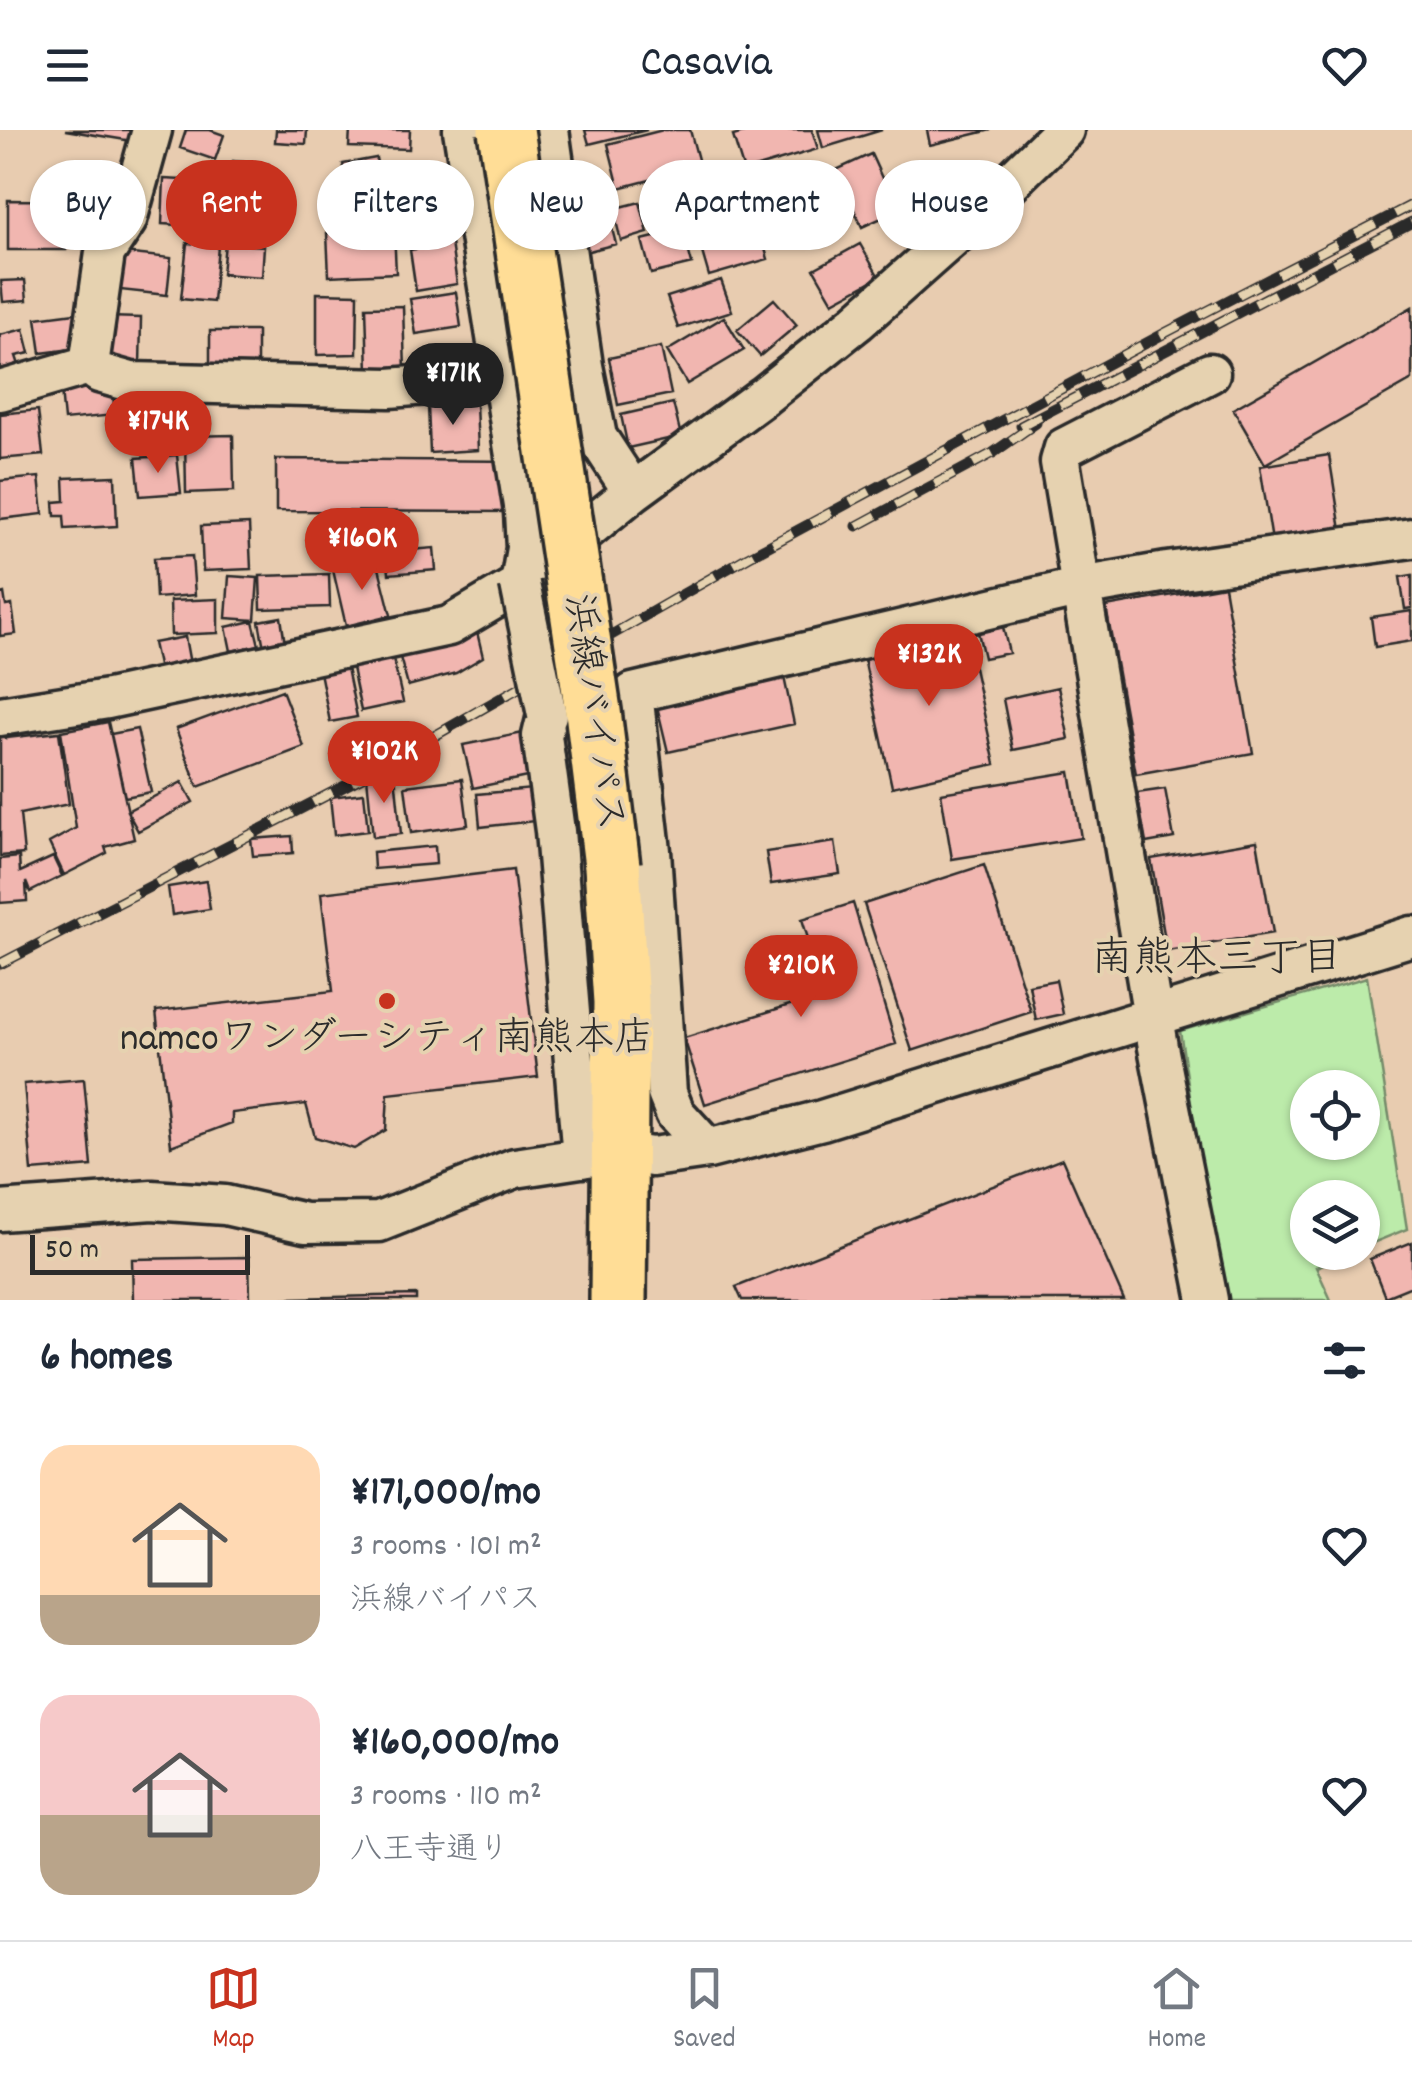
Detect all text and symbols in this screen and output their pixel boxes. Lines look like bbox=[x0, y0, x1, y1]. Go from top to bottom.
text: Casavia bbox=[640, 33, 772, 97]
icon: menu bbox=[40, 38, 95, 93]
icon: heart bbox=[1317, 38, 1372, 93]
chip: Buy bbox=[30, 160, 146, 250]
chip: Rent bbox=[166, 160, 297, 250]
chip: Filters bbox=[317, 160, 474, 250]
chip: New bbox=[494, 160, 619, 250]
chip: Apartment bbox=[639, 160, 855, 250]
chip: House bbox=[875, 160, 1024, 250]
pin: ¥171K bbox=[383, 343, 523, 428]
text: ¥171K bbox=[425, 352, 481, 398]
pin: ¥174K bbox=[88, 391, 228, 476]
text: ¥174K bbox=[127, 400, 189, 446]
pin: ¥160K bbox=[292, 508, 432, 593]
text: ¥160K bbox=[327, 517, 397, 563]
street label: 浜線バイパス bbox=[546, 591, 636, 835]
pin: ¥132K bbox=[859, 624, 999, 709]
text: ¥132K bbox=[896, 633, 962, 679]
pin: ¥102K bbox=[314, 721, 454, 806]
text: ¥102K bbox=[350, 730, 418, 776]
district label: 南熊本三丁目 bbox=[1091, 932, 1343, 992]
pin: ¥210K bbox=[731, 935, 871, 1020]
text: ¥210K bbox=[767, 944, 835, 990]
marker: namcoワンダーシティ南熊本店 bbox=[376, 990, 398, 1012]
place label: namcoワンダーシティ南熊本店 bbox=[120, 1013, 654, 1070]
map controls bbox=[1290, 1070, 1380, 1270]
button: locate bbox=[1290, 1070, 1380, 1160]
button: layers bbox=[1290, 1180, 1380, 1270]
scale bar bbox=[30, 1230, 250, 1274]
text: 50 m bbox=[45, 1232, 99, 1272]
text: 6 homes bbox=[40, 1330, 173, 1390]
icon: filters bbox=[1317, 1333, 1372, 1388]
text: ¥171,000/mo bbox=[350, 1465, 541, 1525]
icon: home bbox=[120, 1485, 240, 1605]
icon: heart bbox=[1317, 1518, 1372, 1573]
text: 3 rooms · 101 m² bbox=[350, 1525, 542, 1571]
text: 浜線バイパス bbox=[350, 1579, 541, 1625]
text: ¥160,000/mo bbox=[350, 1715, 559, 1775]
icon: home bbox=[120, 1735, 240, 1855]
icon: heart bbox=[1317, 1768, 1372, 1823]
text: 3 rooms · 110 m² bbox=[350, 1775, 542, 1821]
text: 八王寺通り bbox=[350, 1829, 510, 1875]
tab: Map bbox=[206, 1961, 261, 2061]
tab: Saved bbox=[673, 1961, 736, 2061]
tab: Home bbox=[1148, 1961, 1206, 2061]

